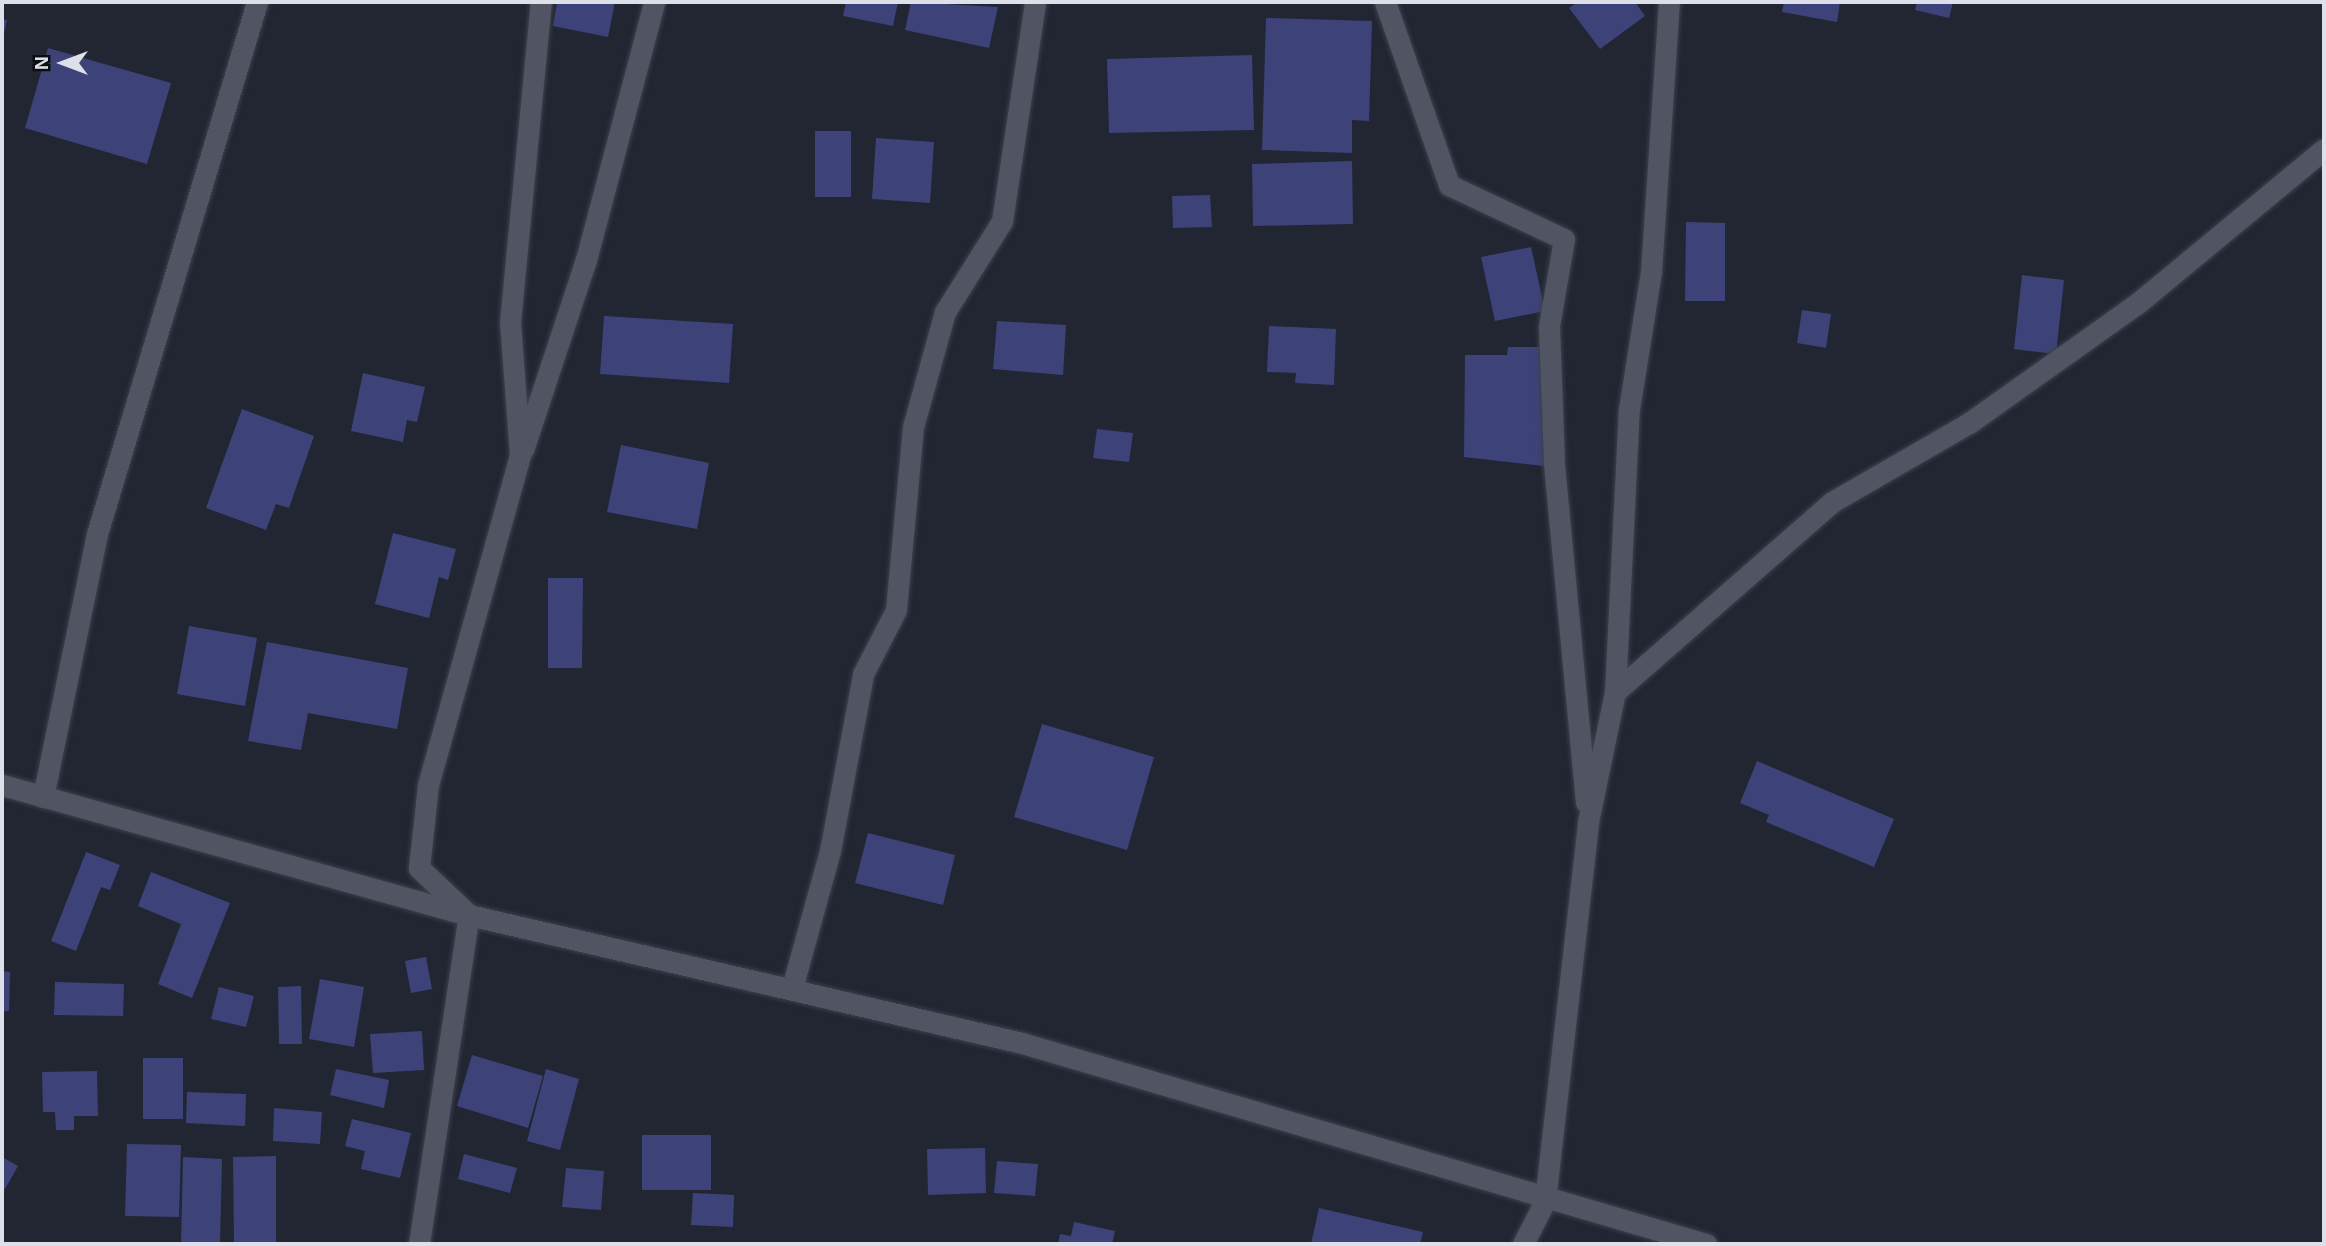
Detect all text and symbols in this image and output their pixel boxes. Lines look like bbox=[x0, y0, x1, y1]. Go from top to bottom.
north arrow bbox=[28, 28, 98, 98]
text: N bbox=[31, 56, 52, 70]

